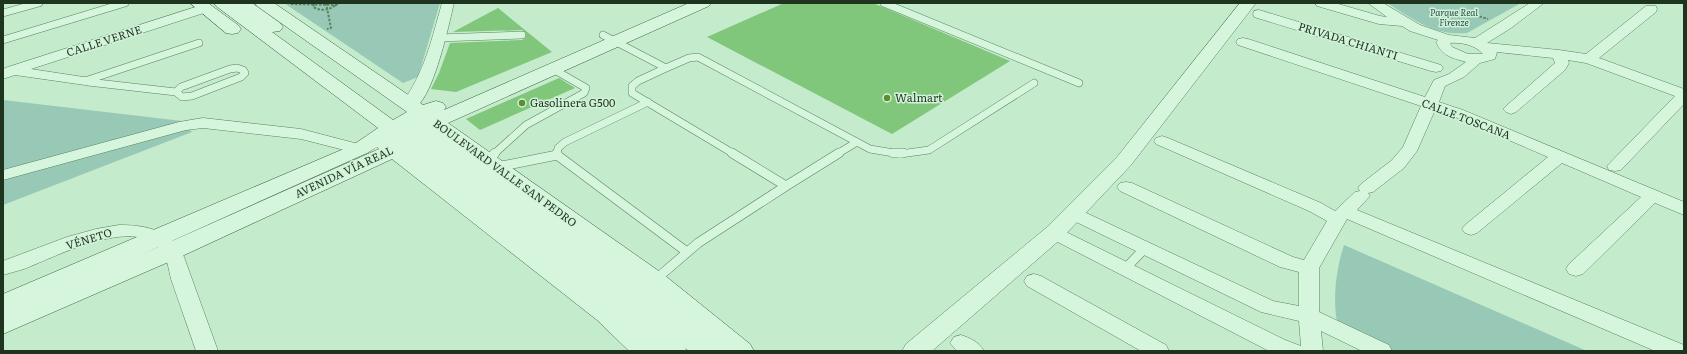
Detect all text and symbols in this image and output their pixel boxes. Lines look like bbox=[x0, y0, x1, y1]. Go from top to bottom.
park label: Parque Real Firenze bbox=[1430, 5, 1478, 29]
street label: PRIVADA CHIANTI bbox=[1297, 17, 1400, 63]
street label: CALLE VERNE bbox=[64, 20, 143, 60]
place label: Walmart bbox=[895, 89, 943, 105]
marker: Walmart bbox=[882, 93, 892, 103]
place label: Gasolinera G500 bbox=[530, 94, 615, 110]
street label: CALLE TOSCANA bbox=[1420, 94, 1513, 142]
marker: Gasolinera G500 bbox=[517, 98, 527, 108]
street label: BOULEVARD VALLE SAN PEDRO bbox=[431, 115, 581, 230]
street label: AVENIDA VÍA REAL bbox=[292, 141, 395, 201]
street label: VÉNETO bbox=[64, 223, 114, 253]

